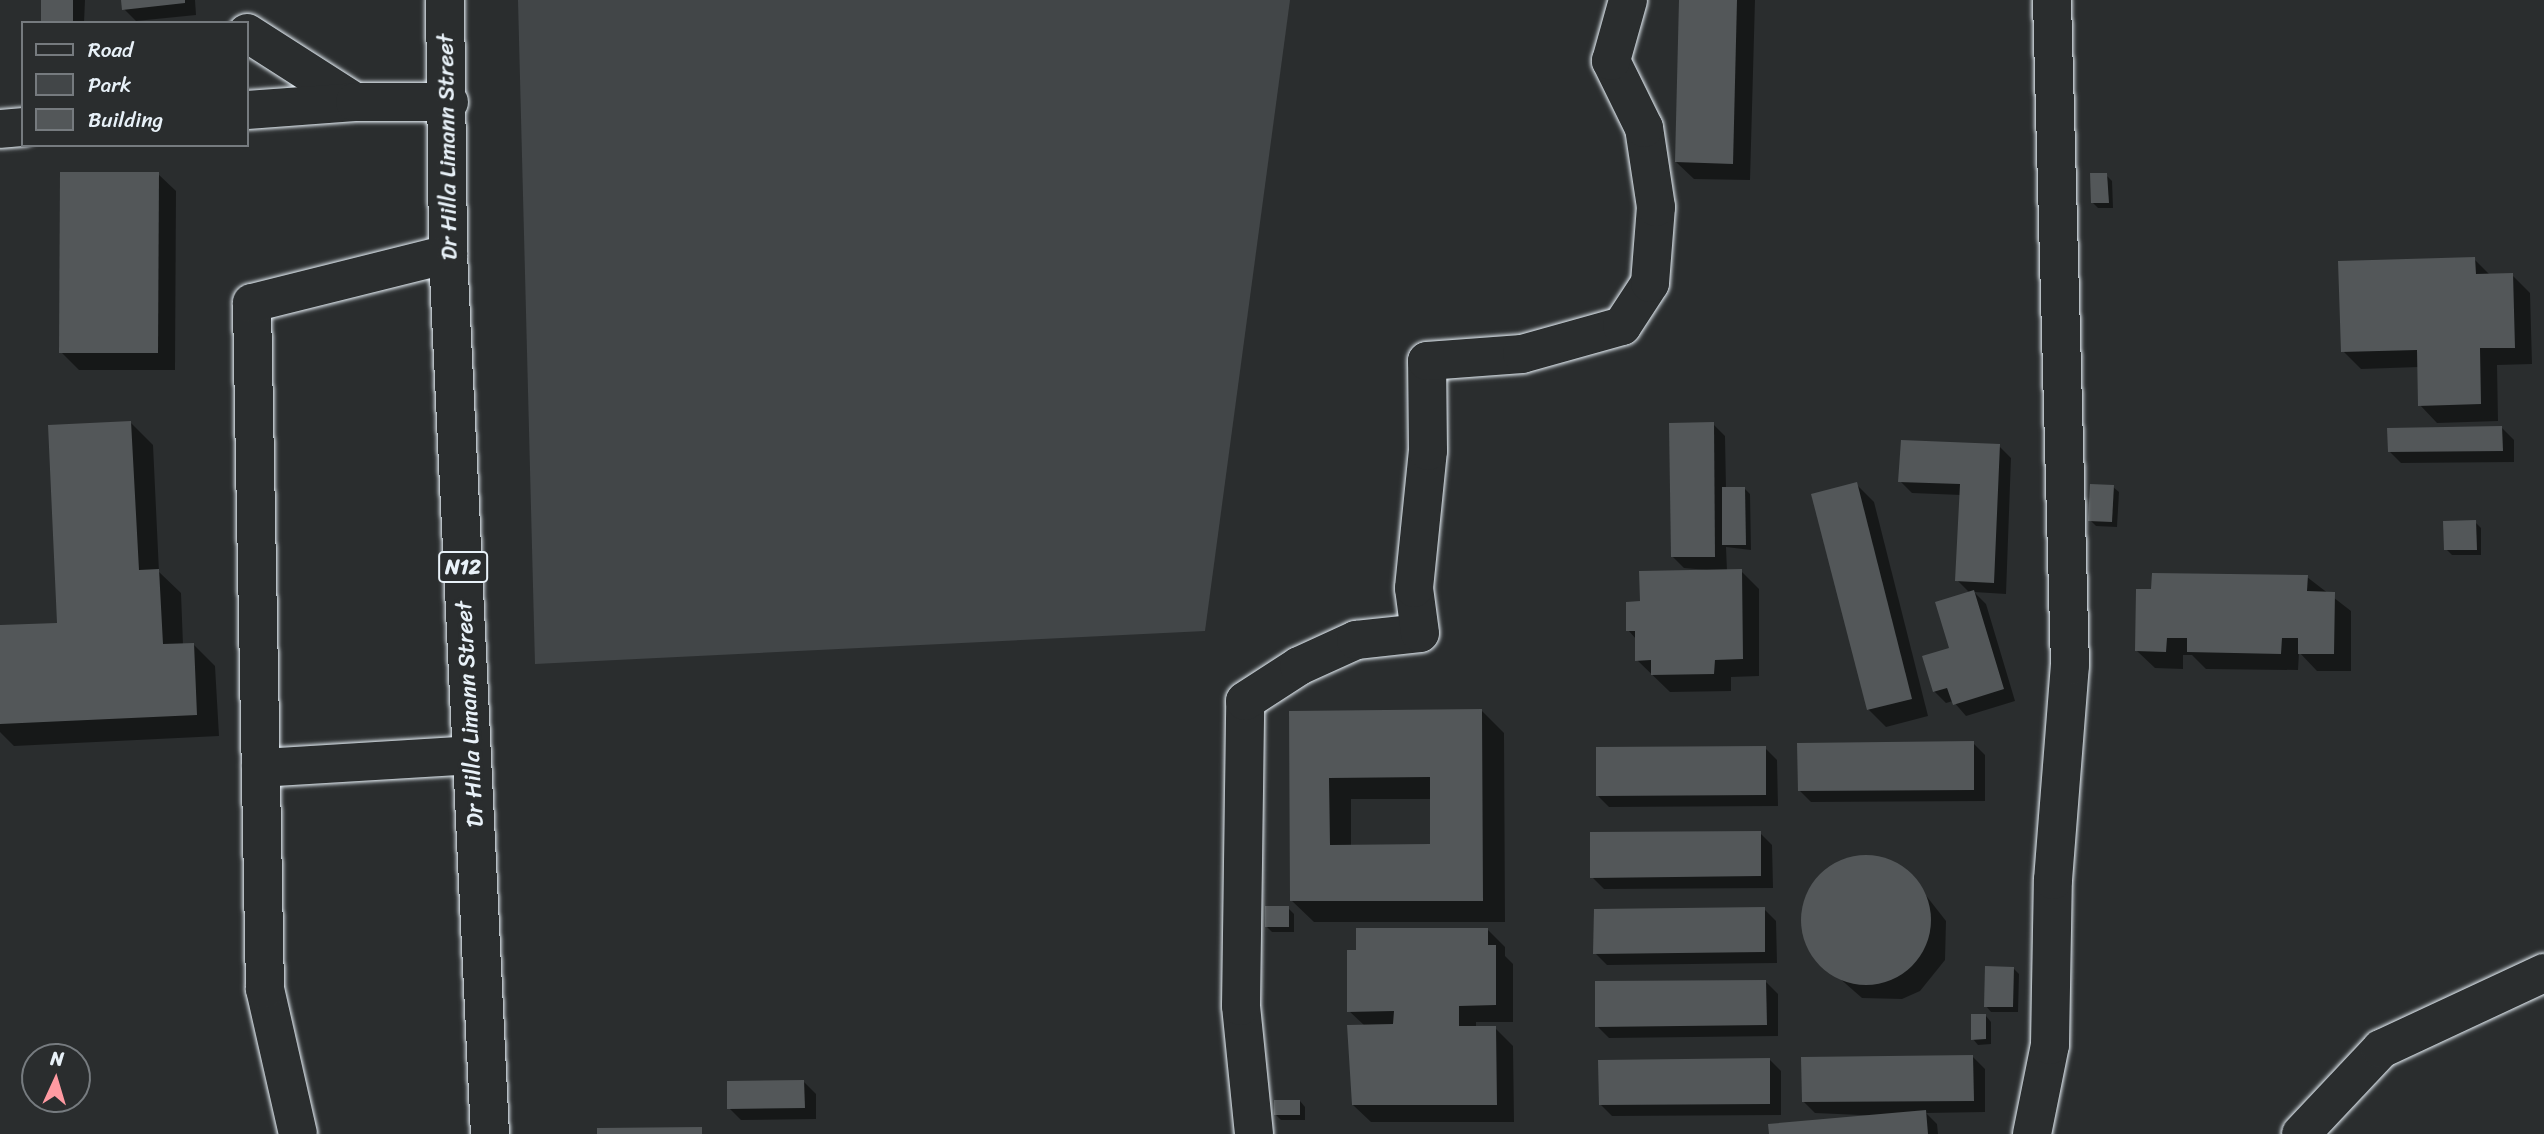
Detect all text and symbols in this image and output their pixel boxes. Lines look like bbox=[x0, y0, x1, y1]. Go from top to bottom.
legend bbox=[21, 21, 248, 147]
text: Road bbox=[88, 31, 133, 69]
street label: Dr Hilla Limann Street bbox=[432, 34, 464, 260]
text: Park bbox=[88, 66, 131, 104]
text: Building bbox=[88, 101, 163, 139]
road number: N12 bbox=[437, 550, 489, 584]
street label: Dr Hilla Limann Street bbox=[450, 600, 490, 828]
text: N bbox=[50, 1042, 65, 1075]
north arrow bbox=[21, 1043, 91, 1113]

